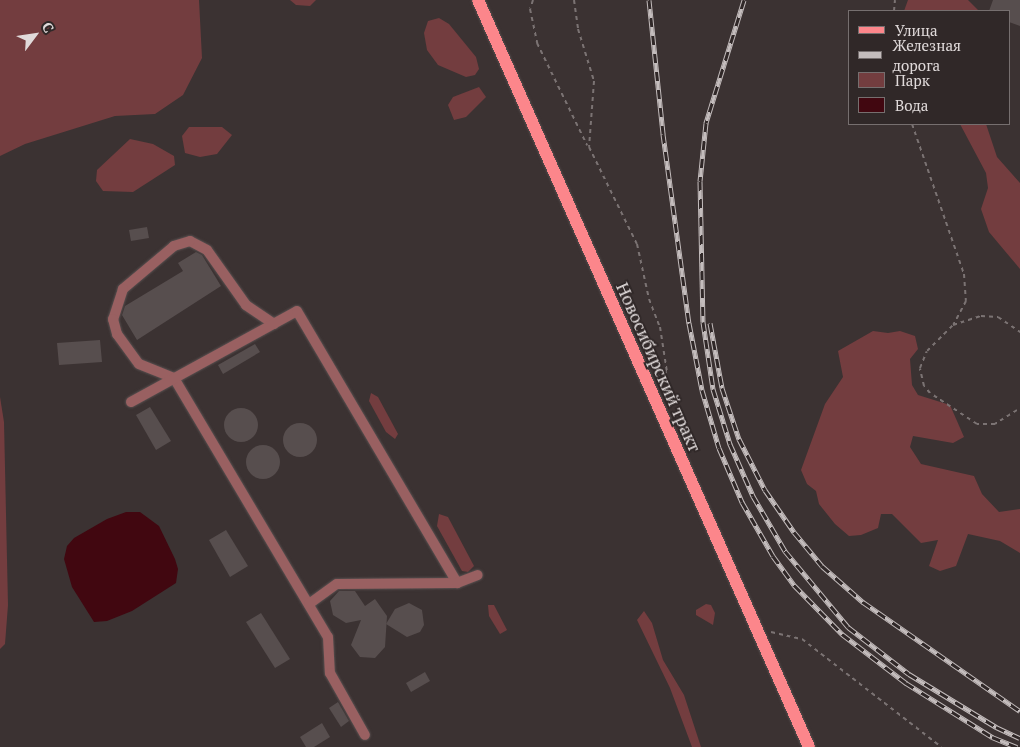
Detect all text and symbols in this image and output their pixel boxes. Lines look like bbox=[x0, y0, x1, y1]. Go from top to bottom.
north arrow bbox=[10, 10, 60, 60]
legend bbox=[848, 10, 1010, 125]
text: С bbox=[38, 18, 59, 36]
text: Улица bbox=[895, 20, 938, 40]
text: Железная дорога bbox=[892, 35, 961, 75]
text: Парк bbox=[895, 70, 930, 90]
text: Вода bbox=[895, 95, 928, 115]
street label: Новосибирский тракт bbox=[612, 279, 706, 455]

